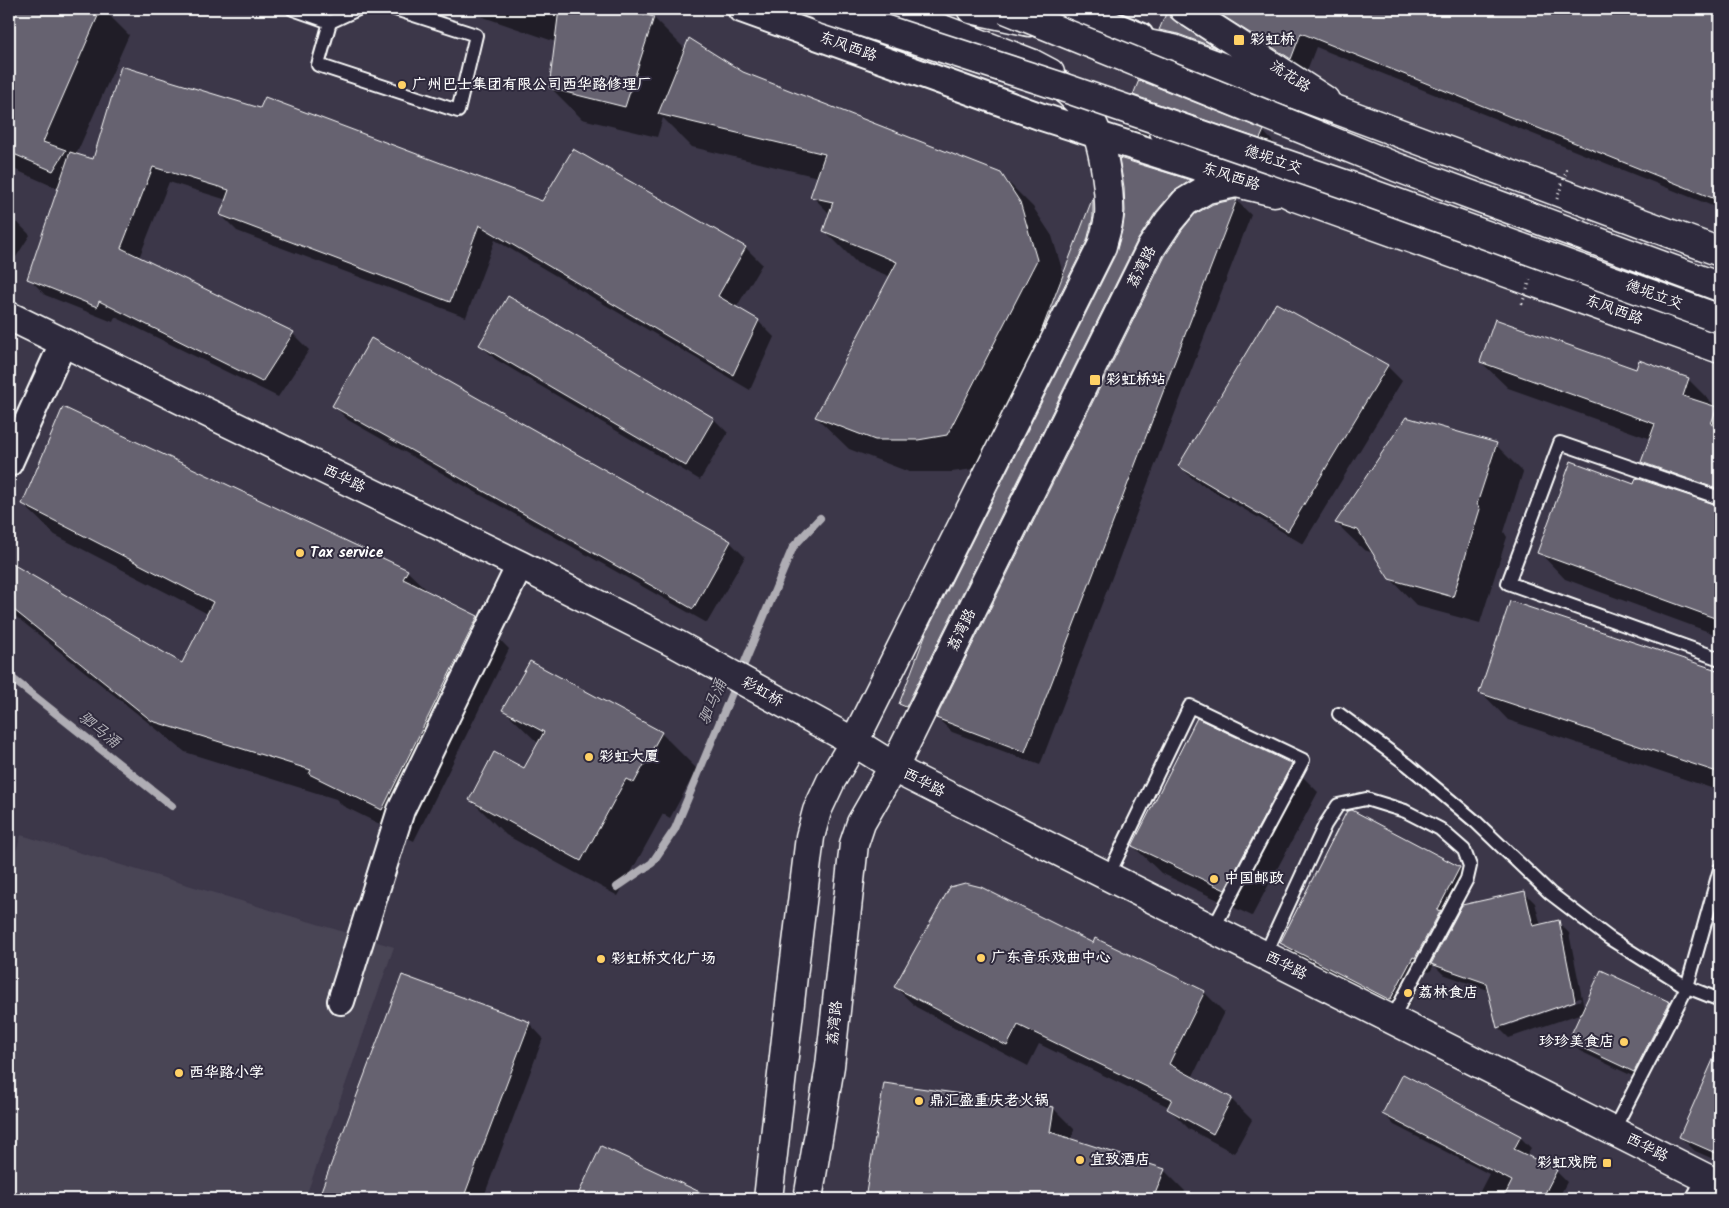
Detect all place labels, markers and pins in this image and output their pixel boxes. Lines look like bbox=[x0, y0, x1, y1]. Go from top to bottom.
place label: 彩虹桥 bbox=[1250, 28, 1295, 52]
marker: 彩虹桥 bbox=[1232, 33, 1246, 47]
place label: 广州巴士集团有限公司西华路修理厂 bbox=[412, 73, 652, 97]
marker: 广州巴士集团有限公司西华路修理厂 bbox=[396, 79, 408, 91]
place label: 彩虹桥站 bbox=[1106, 368, 1166, 392]
marker: 彩虹桥站 bbox=[1088, 373, 1102, 387]
place label: Tax service bbox=[310, 541, 384, 565]
marker: Tax service bbox=[294, 547, 306, 559]
place label: 彩虹大厦 bbox=[599, 745, 659, 769]
marker: 彩虹大厦 bbox=[583, 751, 595, 763]
place label: 中国邮政 bbox=[1224, 867, 1284, 891]
marker: 中国邮政 bbox=[1208, 873, 1220, 885]
place label: 广东音乐戏曲中心 bbox=[991, 946, 1111, 970]
place label: 彩虹桥文化广场 bbox=[611, 947, 716, 971]
marker: 广东音乐戏曲中心 bbox=[975, 952, 987, 964]
marker: 彩虹桥文化广场 bbox=[595, 953, 607, 965]
place label: 荔林食店 bbox=[1418, 981, 1478, 1005]
marker: 荔林食店 bbox=[1402, 987, 1414, 999]
place label: 珍珍美食店 bbox=[1539, 1030, 1614, 1054]
marker: 珍珍美食店 bbox=[1618, 1036, 1630, 1048]
place label: 西华路小学 bbox=[189, 1061, 264, 1085]
marker: 西华路小学 bbox=[173, 1067, 185, 1079]
place label: 鼎汇盛重庆老火锅 bbox=[929, 1089, 1049, 1113]
marker: 鼎汇盛重庆老火锅 bbox=[913, 1095, 925, 1107]
place label: 宜致酒店 bbox=[1090, 1148, 1150, 1172]
place label: 彩虹戏院 bbox=[1537, 1151, 1597, 1175]
marker: 宜致酒店 bbox=[1074, 1154, 1086, 1166]
marker: 彩虹戏院 bbox=[1601, 1157, 1613, 1169]

